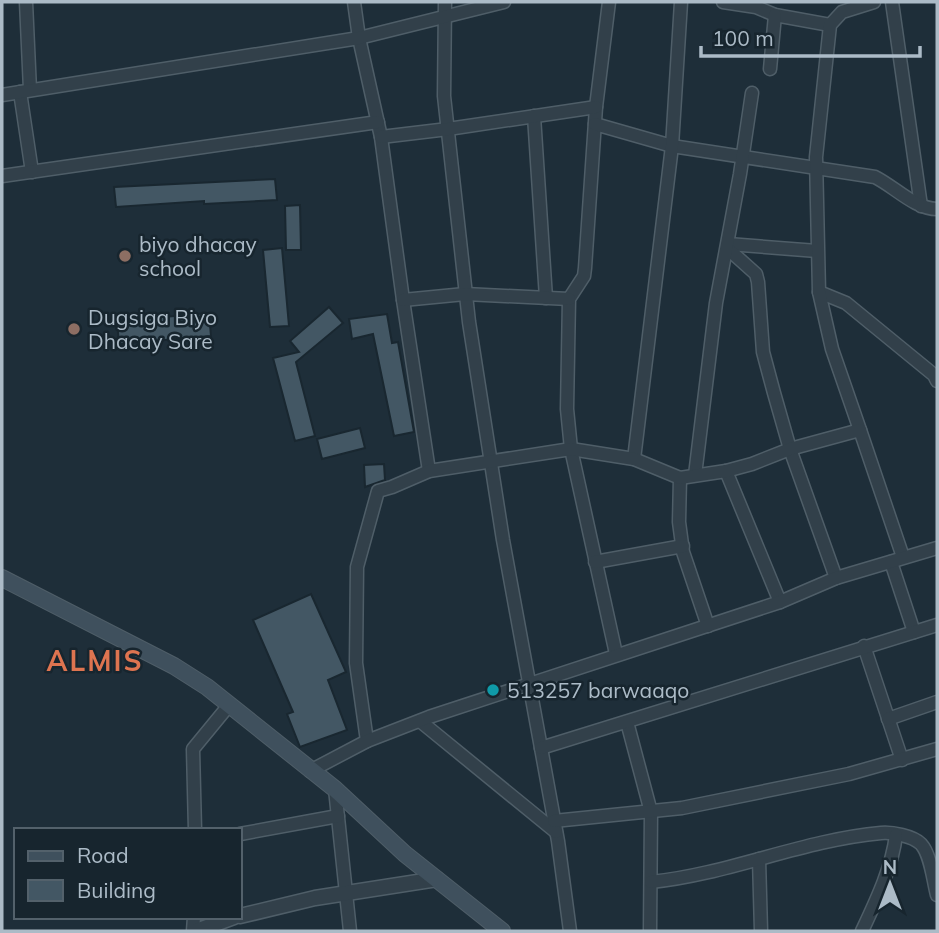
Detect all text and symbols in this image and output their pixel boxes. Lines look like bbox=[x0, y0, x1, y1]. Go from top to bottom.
scale bar bbox=[701, 14, 920, 58]
text: 100 m bbox=[712, 25, 774, 51]
place label: biyo dhacay school bbox=[139, 231, 257, 281]
marker: biyo dhacay school bbox=[117, 248, 133, 264]
place label: Dugsiga Biyo Dhacay Sare bbox=[88, 304, 217, 354]
marker: Dugsiga Biyo Dhacay Sare bbox=[66, 321, 82, 337]
district label: ALMIS bbox=[46, 643, 144, 678]
place label: 513257 barwaaqo bbox=[507, 677, 689, 703]
marker: 513257 barwaaqo bbox=[485, 682, 501, 698]
legend bbox=[14, 828, 242, 919]
text: Road bbox=[77, 842, 128, 868]
north arrow bbox=[855, 849, 925, 919]
text: N bbox=[883, 855, 897, 879]
text: Building bbox=[77, 877, 156, 903]

